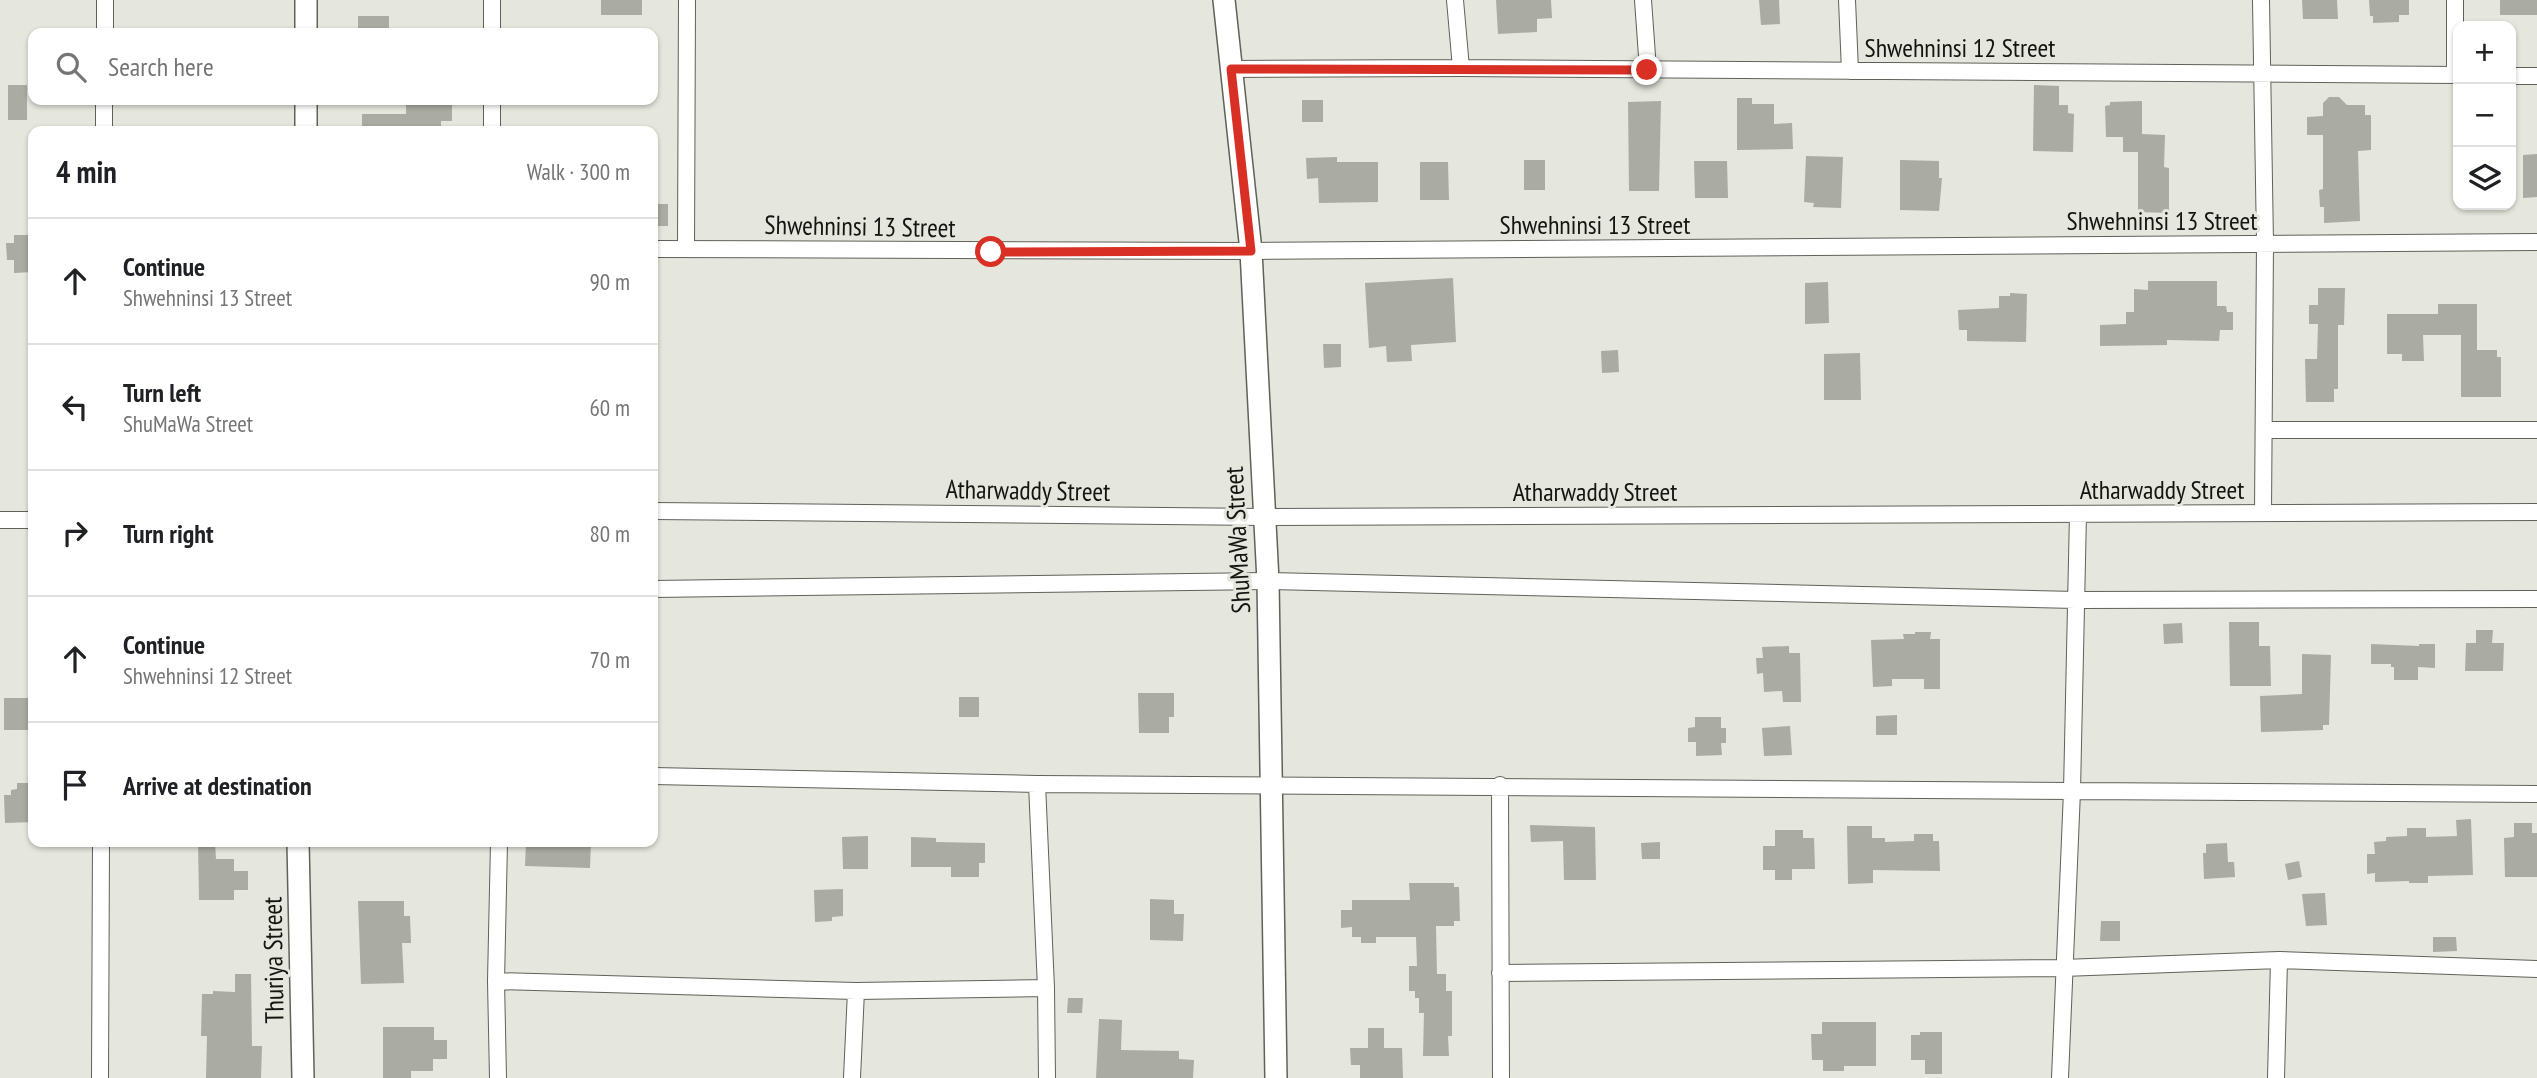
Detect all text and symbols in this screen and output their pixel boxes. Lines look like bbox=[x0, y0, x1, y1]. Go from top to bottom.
map controls bbox=[2453, 21, 2516, 210]
button: + bbox=[2453, 21, 2516, 84]
search box bbox=[28, 28, 658, 105]
street label: Shwehninsi 12 Street bbox=[1865, 31, 2056, 64]
icon: search bbox=[52, 48, 90, 86]
text: Search here bbox=[108, 50, 214, 83]
route end bbox=[1631, 54, 1662, 85]
button: − bbox=[2453, 84, 2516, 147]
button: layers bbox=[2453, 147, 2516, 210]
text: 4 min bbox=[56, 152, 117, 191]
text: Walk · 300 m bbox=[527, 157, 630, 186]
street label: Shwehninsi 13 Street bbox=[2067, 204, 2258, 237]
street label: Shwehninsi 13 Street bbox=[764, 208, 956, 244]
street label: Shwehninsi 13 Street bbox=[1500, 208, 1691, 241]
route start bbox=[975, 236, 1006, 267]
text: Continue bbox=[123, 250, 205, 283]
icon: ahead bbox=[56, 262, 94, 300]
text: 90 m bbox=[589, 267, 630, 296]
text: Shwehninsi 13 Street bbox=[123, 283, 292, 312]
text: Turn left bbox=[123, 376, 201, 409]
icon: left bbox=[56, 388, 94, 426]
text: 60 m bbox=[589, 393, 630, 422]
text: ShuMaWa Street bbox=[123, 409, 253, 438]
street label: ShuMaWa Street bbox=[1217, 466, 1257, 614]
street label: Atharwaddy Street bbox=[945, 472, 1111, 508]
street label: Atharwaddy Street bbox=[2080, 473, 2244, 506]
street label: Atharwaddy Street bbox=[1513, 475, 1677, 508]
icon: right bbox=[56, 514, 94, 552]
text: Turn right bbox=[123, 517, 214, 550]
text: 80 m bbox=[589, 519, 630, 548]
text: Continue bbox=[123, 628, 205, 661]
icon: ahead bbox=[56, 640, 94, 678]
text: 70 m bbox=[589, 645, 630, 674]
text: Shwehninsi 12 Street bbox=[123, 661, 292, 690]
icon: arrive bbox=[56, 766, 94, 804]
text: Arrive at destination bbox=[123, 769, 312, 802]
street label: Thuriya Street bbox=[255, 896, 291, 1024]

